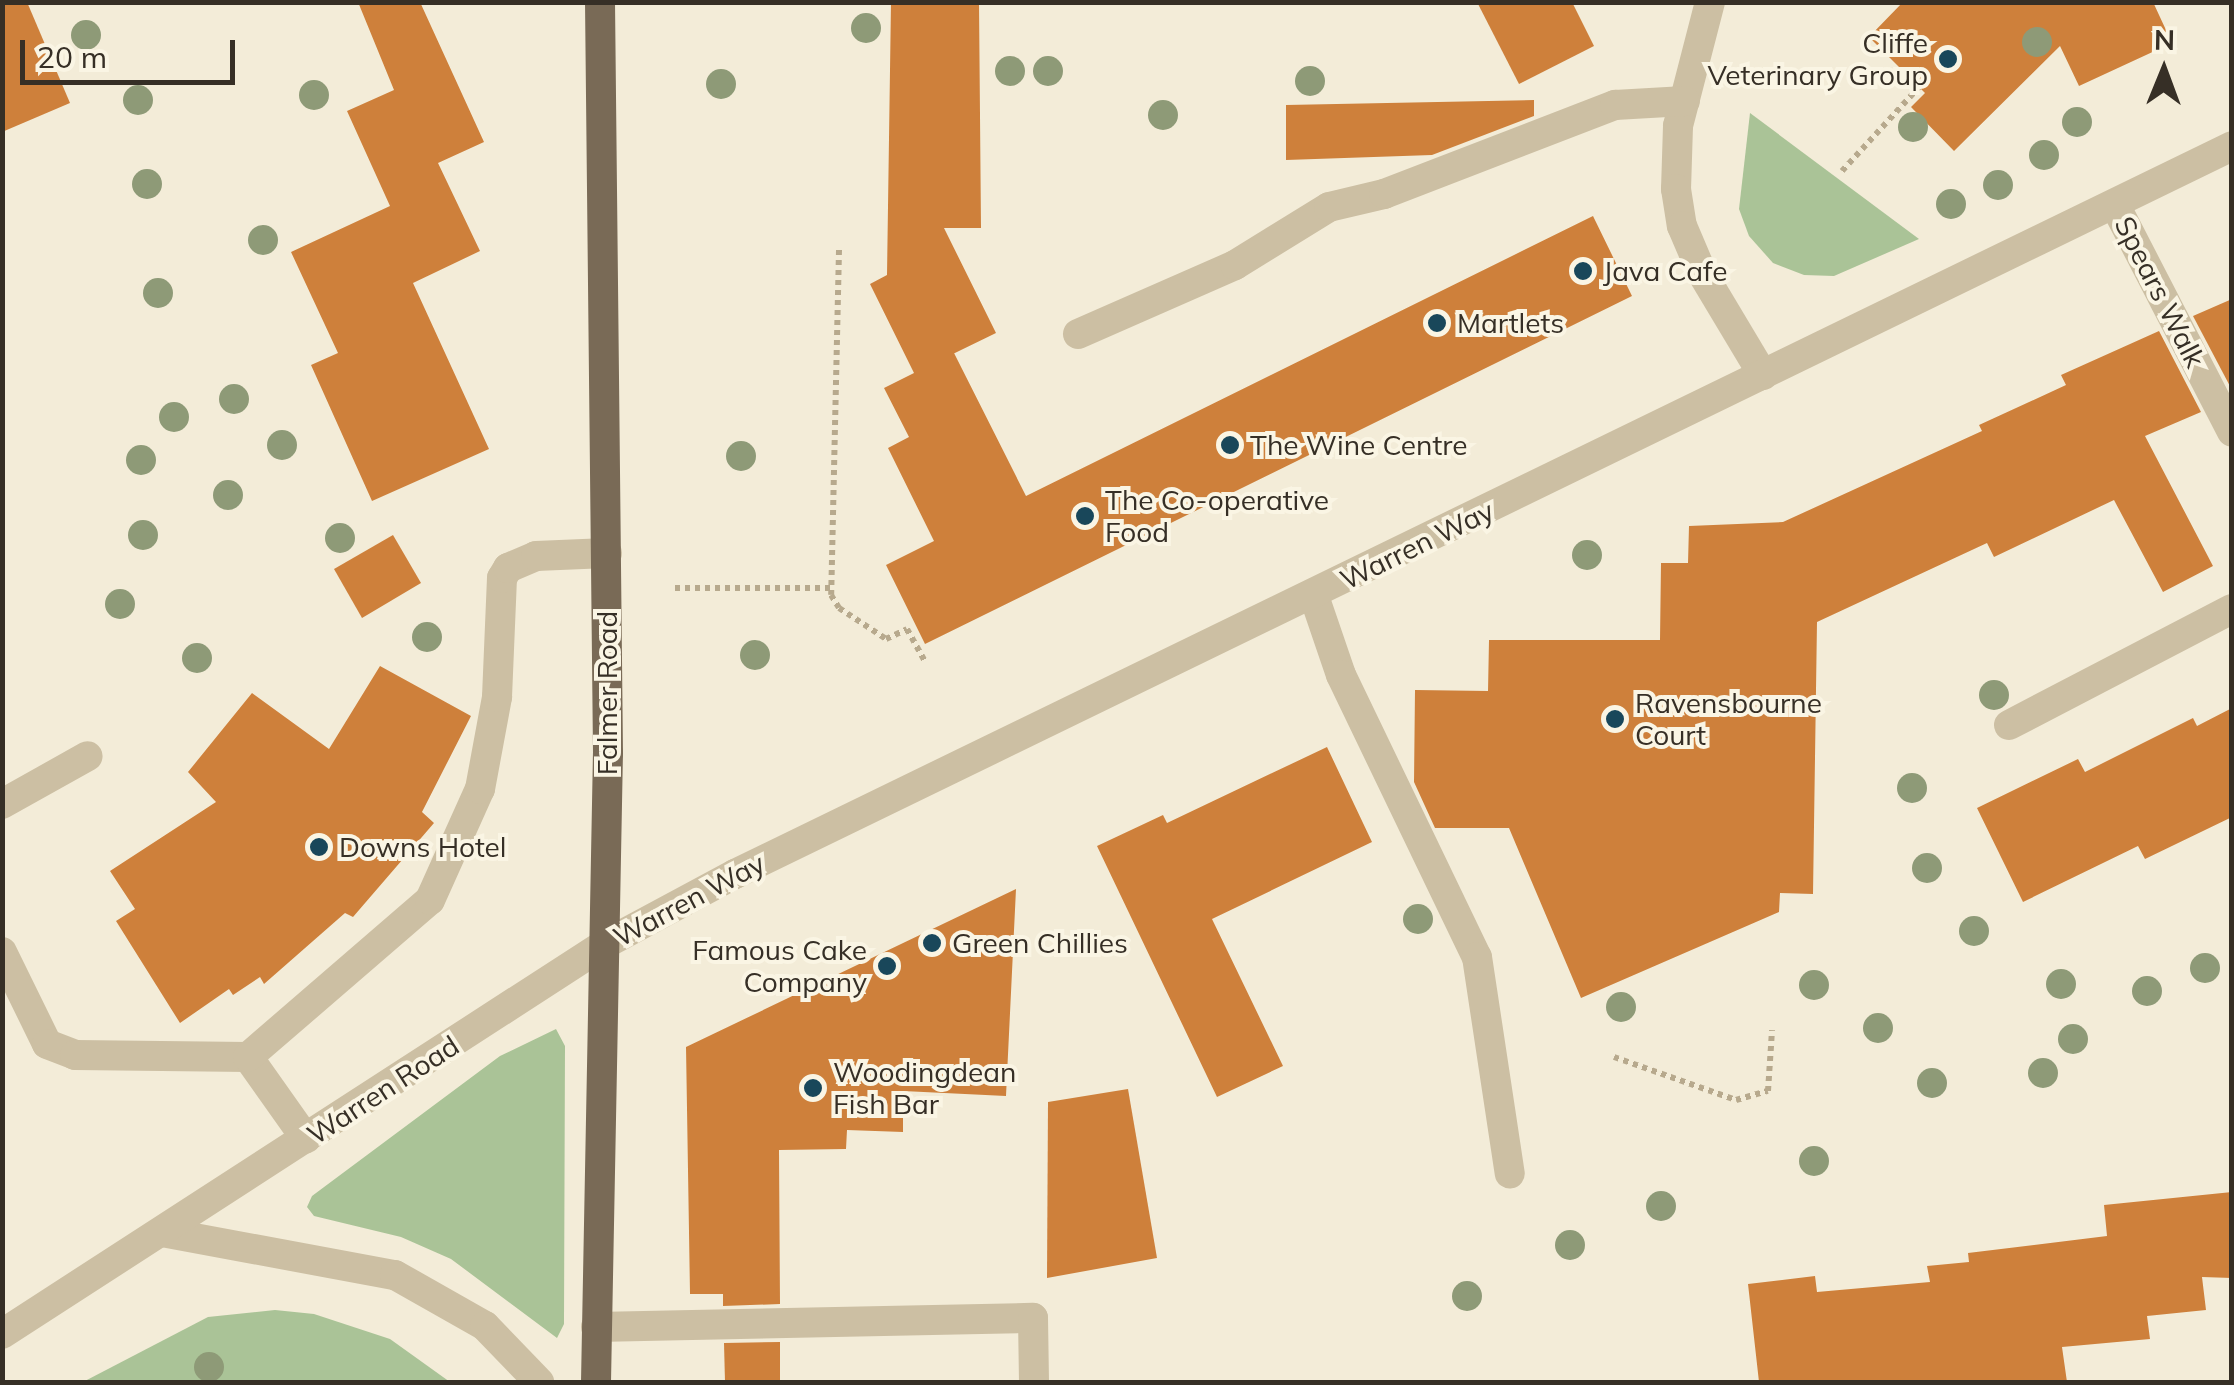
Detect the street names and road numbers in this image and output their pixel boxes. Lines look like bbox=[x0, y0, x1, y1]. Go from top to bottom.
street label: Spears Walk bbox=[2108, 211, 2212, 373]
street label: Warren Way bbox=[1335, 493, 1499, 597]
street label: Falmer Road bbox=[590, 611, 624, 775]
street label: Warren Way bbox=[608, 846, 770, 954]
street label: Warren Road bbox=[301, 1029, 465, 1151]

